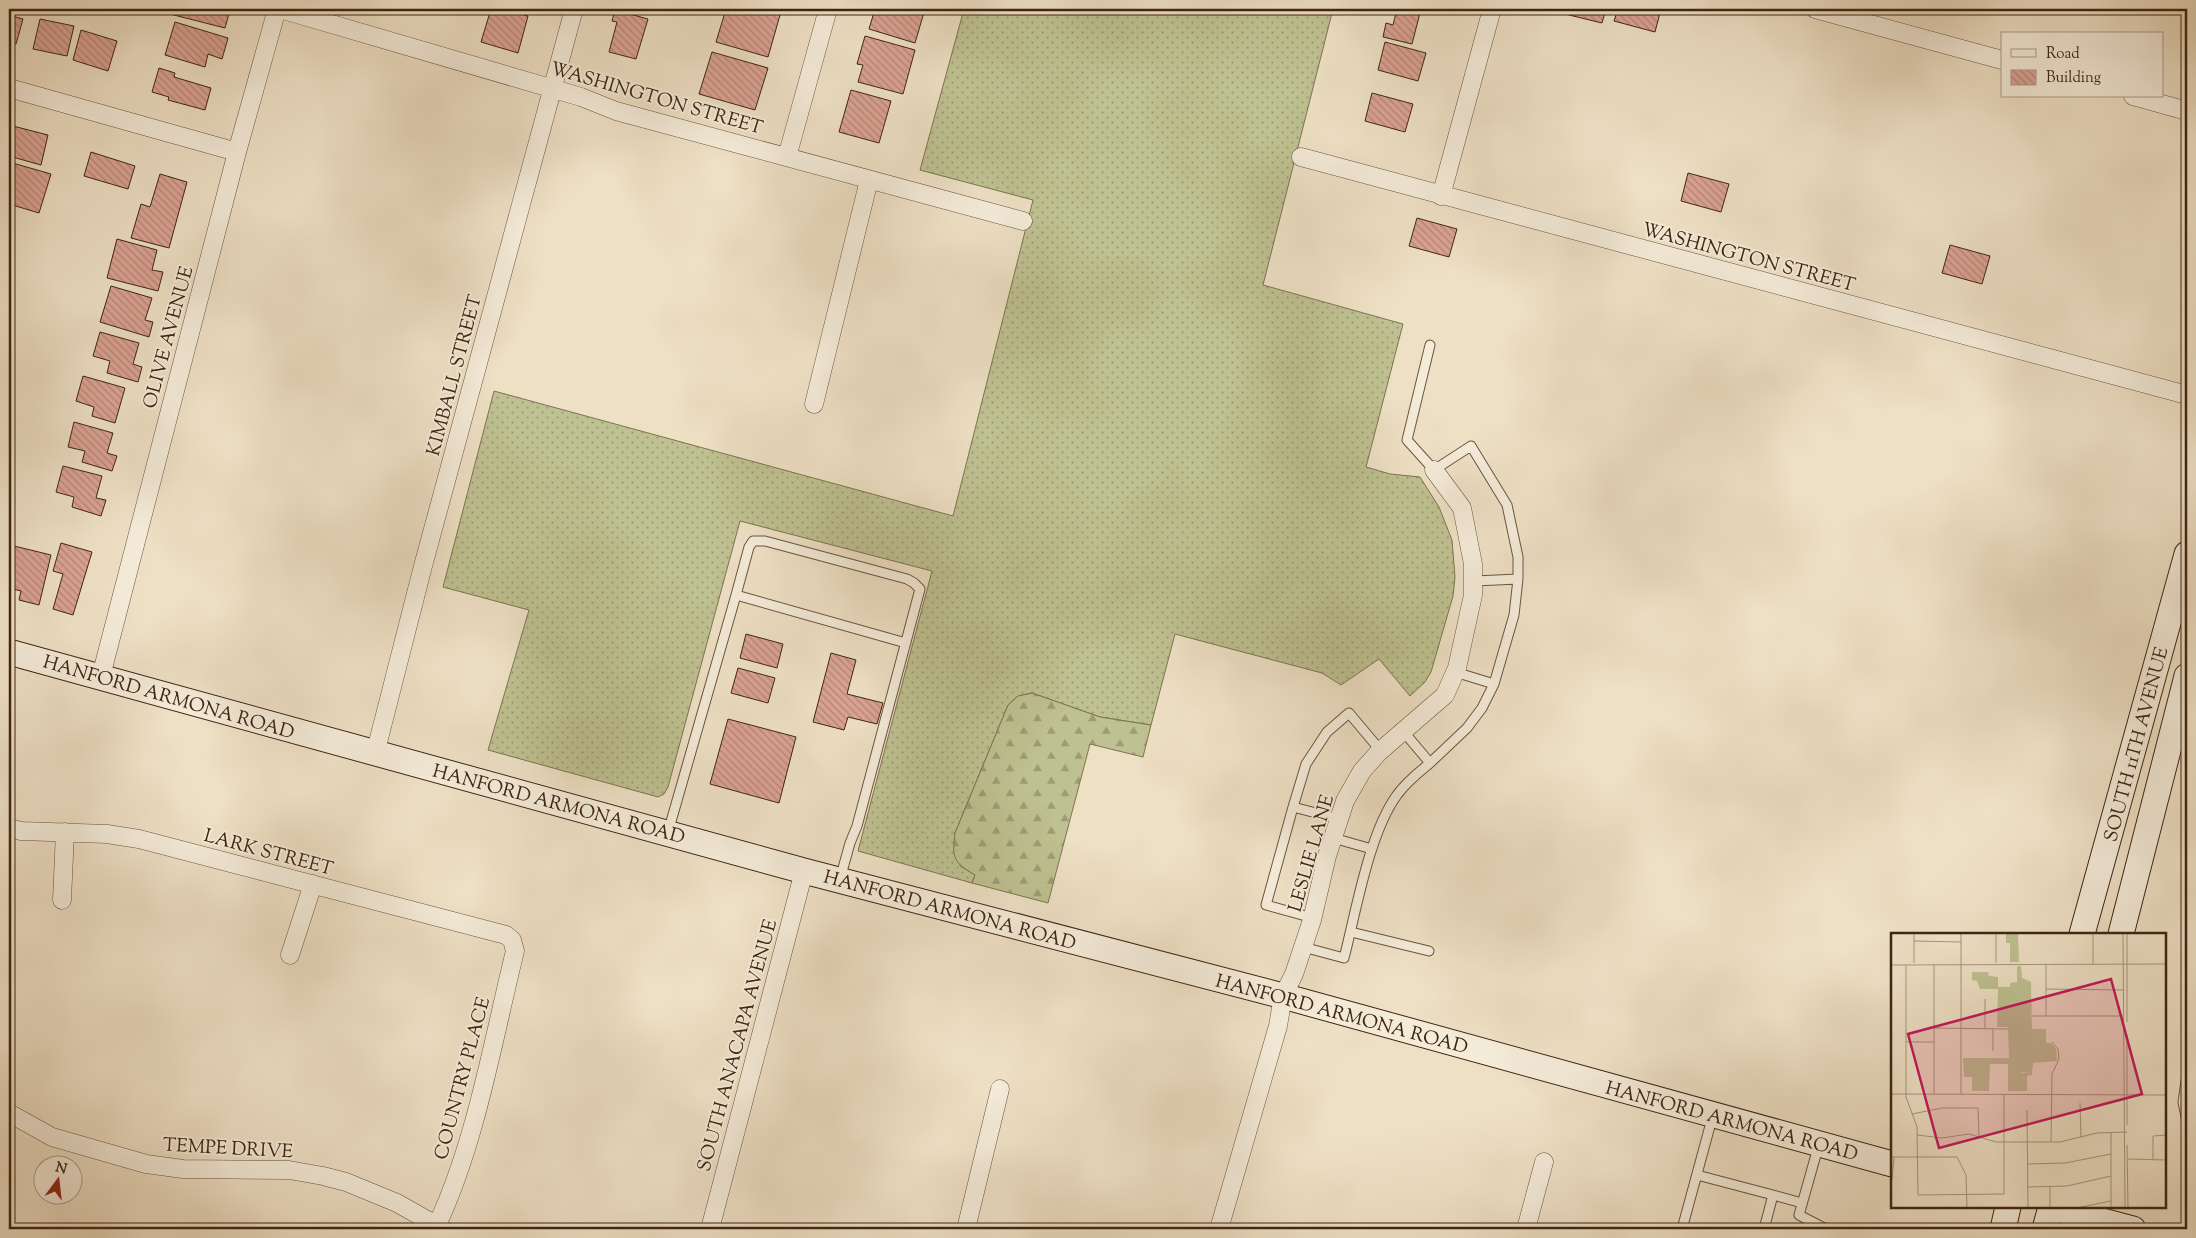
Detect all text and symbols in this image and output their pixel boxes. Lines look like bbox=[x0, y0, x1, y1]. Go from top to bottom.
legend bbox=[2001, 32, 2164, 98]
text: Road bbox=[2046, 44, 2080, 65]
street label: WASHINGTON STREET bbox=[547, 56, 766, 143]
text: Building bbox=[2046, 68, 2101, 89]
street label: WASHINGTON STREET bbox=[1639, 217, 1858, 300]
street label: OLIVE AVENUE bbox=[137, 263, 202, 412]
street label: KIMBALL STREET bbox=[421, 292, 490, 459]
street label: SOUTH 11TH AVENUE bbox=[2098, 644, 2177, 845]
street label: HANFORD ARMONA ROAD bbox=[39, 650, 297, 747]
street label: HANFORD ARMONA ROAD bbox=[429, 759, 688, 852]
street label: LESLIE LANE bbox=[1283, 791, 1342, 916]
street label: LARK STREET bbox=[201, 823, 336, 884]
street label: HANFORD ARMONA ROAD bbox=[820, 865, 1079, 958]
street label: SOUTH ANACAPA AVENUE bbox=[692, 916, 785, 1175]
inset map bbox=[1891, 933, 2166, 1208]
street label: HANFORD ARMONA ROAD bbox=[1212, 969, 1471, 1062]
street label: COUNTRY PLACE bbox=[429, 994, 498, 1163]
street label: HANFORD ARMONA ROAD bbox=[1602, 1076, 1861, 1169]
street label: TEMPE DRIVE bbox=[162, 1133, 294, 1166]
north arrow bbox=[32, 1156, 82, 1206]
text: N bbox=[53, 1158, 69, 1180]

